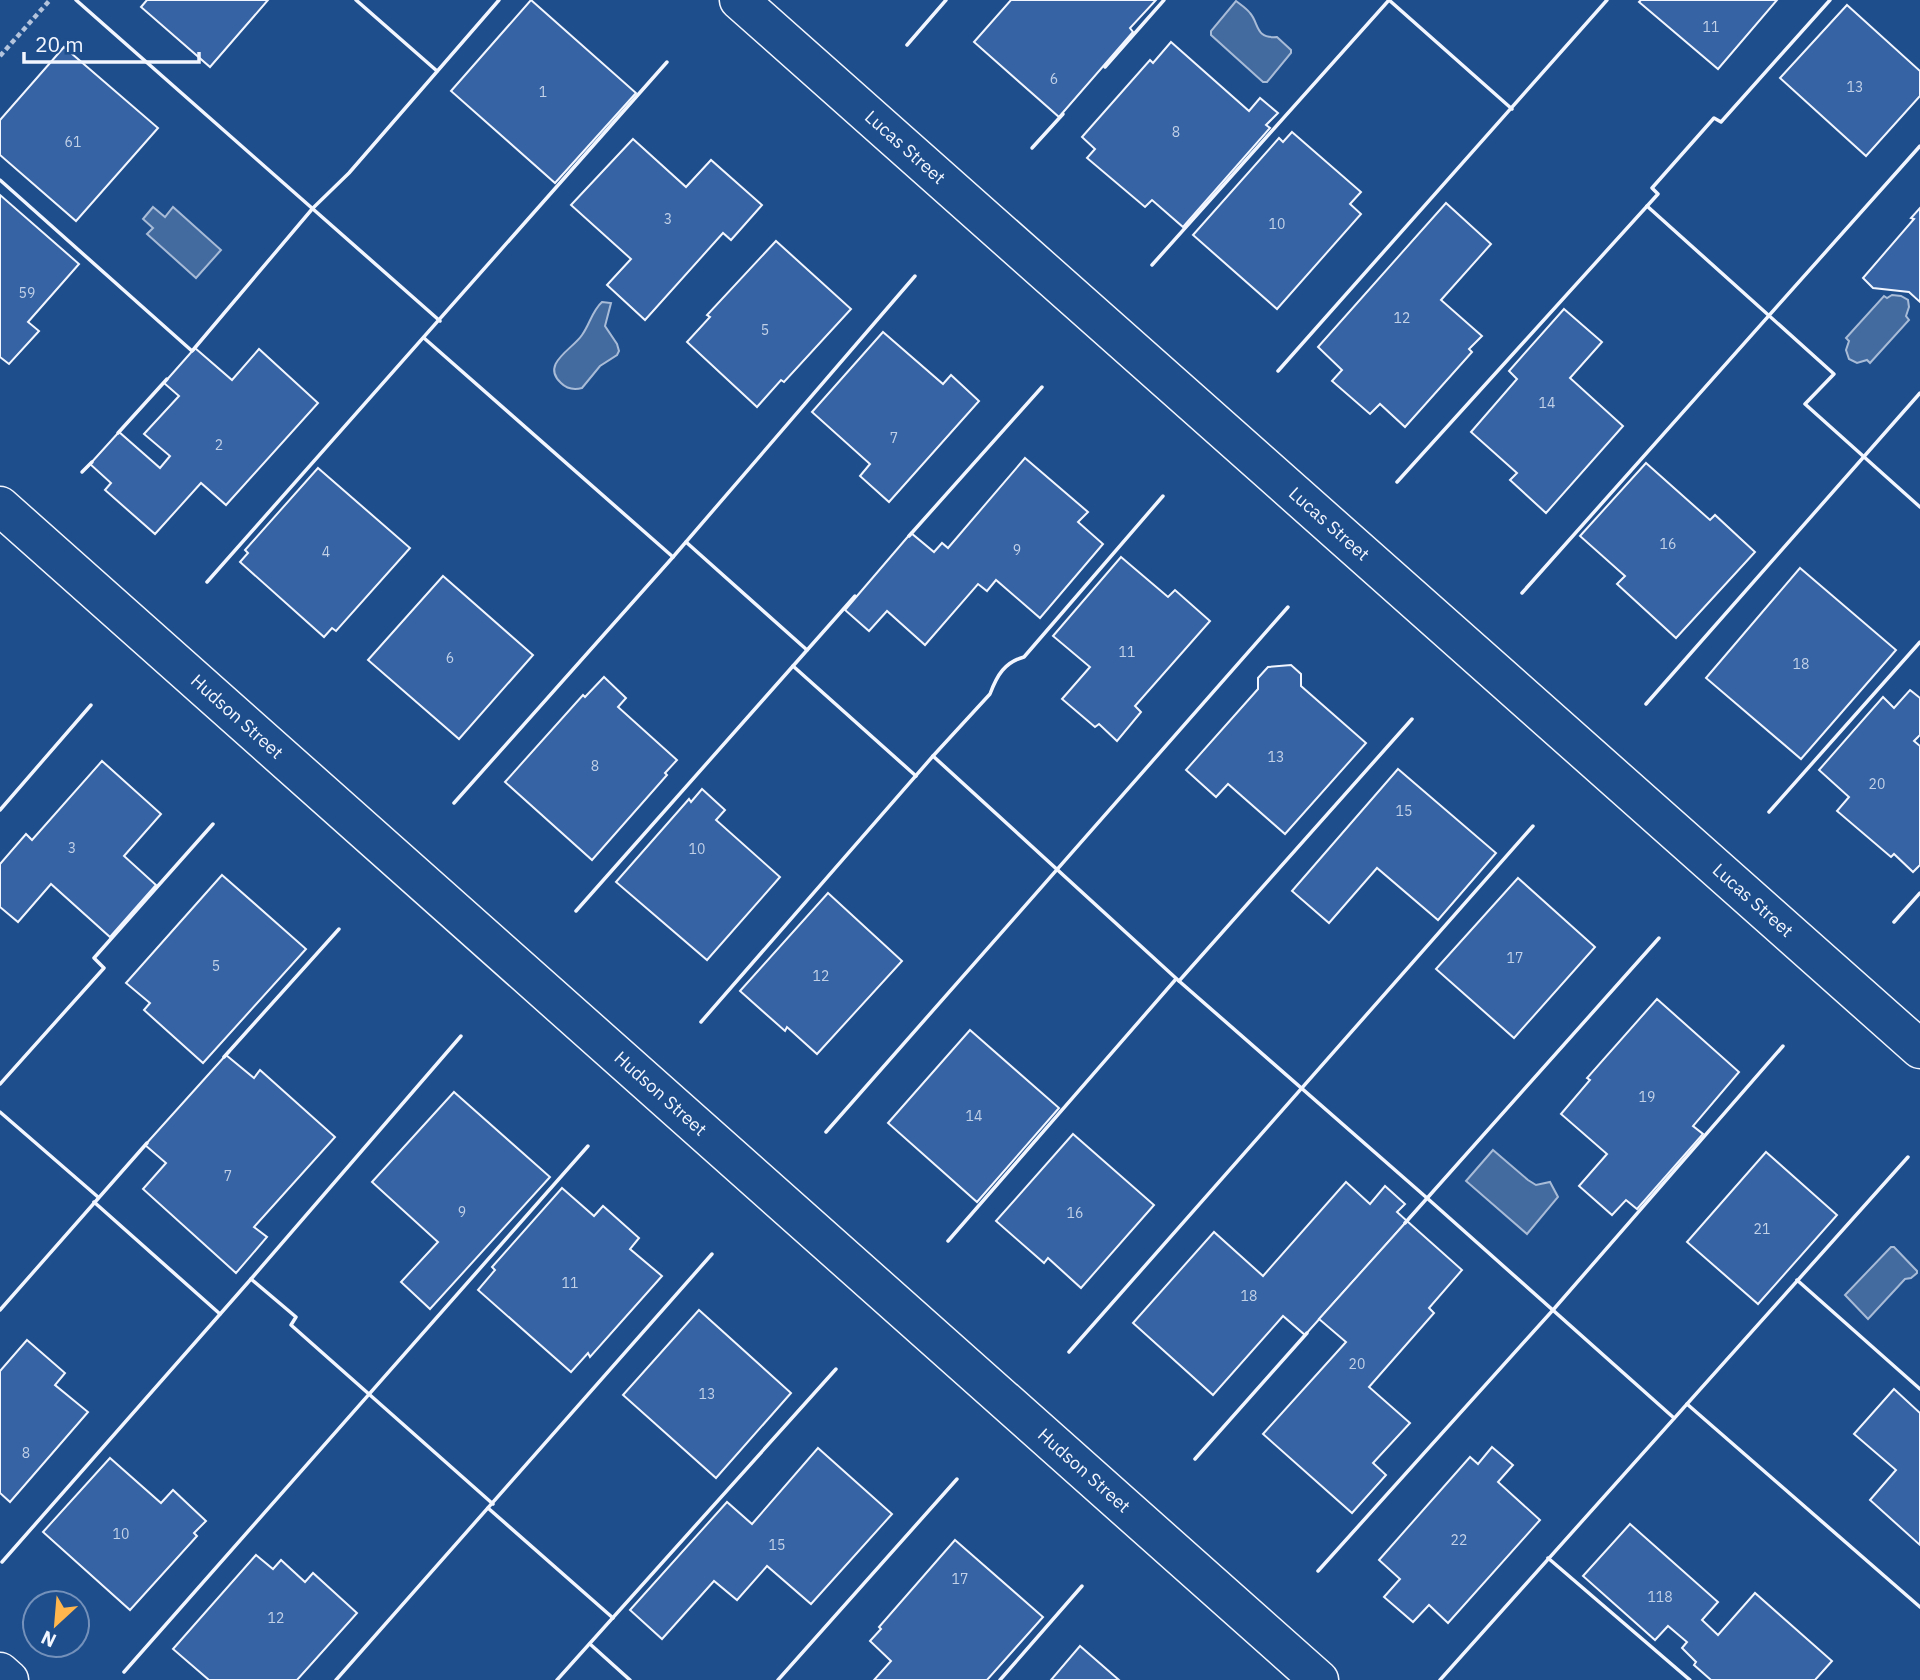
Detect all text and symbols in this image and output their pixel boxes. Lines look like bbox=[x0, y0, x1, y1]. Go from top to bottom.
house number: 11 bbox=[1703, 18, 1719, 36]
scale bar bbox=[24, 21, 200, 65]
text: 20 m bbox=[35, 30, 84, 58]
house number: 6 bbox=[1050, 70, 1058, 88]
house number: 13 bbox=[1847, 78, 1863, 96]
house number: 1 bbox=[539, 83, 547, 101]
street label: Lucas Street bbox=[860, 105, 950, 189]
house number: 8 bbox=[1172, 123, 1180, 141]
house number: 61 bbox=[65, 133, 81, 151]
house number: 3 bbox=[664, 210, 672, 228]
house number: 10 bbox=[1269, 215, 1285, 233]
house number: 59 bbox=[19, 284, 35, 302]
house number: 12 bbox=[1394, 309, 1410, 327]
house number: 5 bbox=[761, 321, 769, 339]
house number: 14 bbox=[1539, 394, 1555, 412]
house number: 7 bbox=[890, 429, 898, 447]
house number: 2 bbox=[215, 436, 223, 454]
street label: Lucas Street bbox=[1284, 482, 1374, 565]
house number: 16 bbox=[1660, 535, 1676, 553]
house number: 9 bbox=[1013, 541, 1021, 559]
house number: 4 bbox=[322, 543, 330, 561]
house number: 11 bbox=[1119, 643, 1135, 661]
house number: 6 bbox=[446, 649, 454, 667]
house number: 18 bbox=[1793, 655, 1809, 673]
street label: Hudson Street bbox=[186, 669, 288, 764]
house number: 13 bbox=[1268, 748, 1284, 766]
house number: 8 bbox=[591, 757, 599, 775]
house number: 20 bbox=[1869, 775, 1885, 793]
house number: 15 bbox=[1396, 802, 1412, 820]
house number: 3 bbox=[68, 839, 76, 857]
house number: 10 bbox=[689, 840, 705, 858]
street label: Lucas Street bbox=[1708, 858, 1798, 942]
house number: 17 bbox=[1507, 949, 1523, 967]
house number: 5 bbox=[212, 957, 220, 975]
house number: 12 bbox=[813, 967, 829, 985]
street label: Hudson Street bbox=[610, 1046, 712, 1141]
house number: 19 bbox=[1639, 1088, 1655, 1106]
house number: 14 bbox=[966, 1107, 982, 1125]
house number: 7 bbox=[224, 1167, 232, 1185]
house number: 9 bbox=[458, 1203, 466, 1221]
house number: 16 bbox=[1067, 1204, 1083, 1222]
house number: 21 bbox=[1754, 1220, 1770, 1238]
house number: 11 bbox=[562, 1274, 578, 1292]
house number: 18 bbox=[1241, 1287, 1257, 1305]
house number: 20 bbox=[1349, 1355, 1365, 1373]
house number: 13 bbox=[699, 1385, 715, 1403]
street label: Hudson Street bbox=[1033, 1423, 1135, 1518]
house number: 8 bbox=[22, 1444, 30, 1462]
house number: 10 bbox=[113, 1525, 129, 1543]
house number: 22 bbox=[1451, 1531, 1467, 1549]
house number: 15 bbox=[769, 1536, 785, 1554]
house number: 17 bbox=[952, 1570, 968, 1588]
house number: 118 bbox=[1647, 1588, 1673, 1606]
north arrow bbox=[21, 1589, 91, 1659]
house number: 12 bbox=[268, 1609, 284, 1627]
text: N bbox=[37, 1625, 60, 1653]

